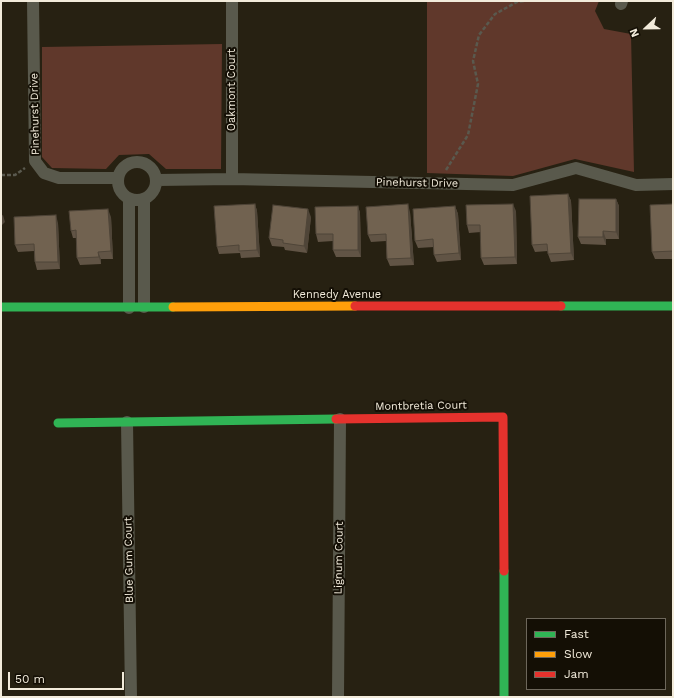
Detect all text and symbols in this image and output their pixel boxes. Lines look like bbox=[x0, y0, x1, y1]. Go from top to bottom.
north arrow bbox=[626, 8, 666, 48]
text: N bbox=[627, 26, 642, 39]
street label: Oakmont Court bbox=[225, 49, 239, 131]
street label: Pinehurst Drive bbox=[28, 73, 42, 155]
street label: Pinehurst Drive bbox=[376, 176, 458, 190]
street label: Kennedy Avenue bbox=[293, 288, 381, 302]
street label: Montbretia Court bbox=[375, 399, 467, 413]
street label: Blue Gum Court bbox=[122, 517, 136, 603]
street label: Lignum Court bbox=[332, 521, 346, 595]
legend bbox=[526, 618, 666, 690]
text: Fast bbox=[564, 627, 589, 641]
text: Slow bbox=[564, 647, 592, 661]
scale bar bbox=[10, 664, 126, 690]
text: Jam bbox=[564, 667, 589, 681]
text: 50 m bbox=[15, 672, 45, 686]

